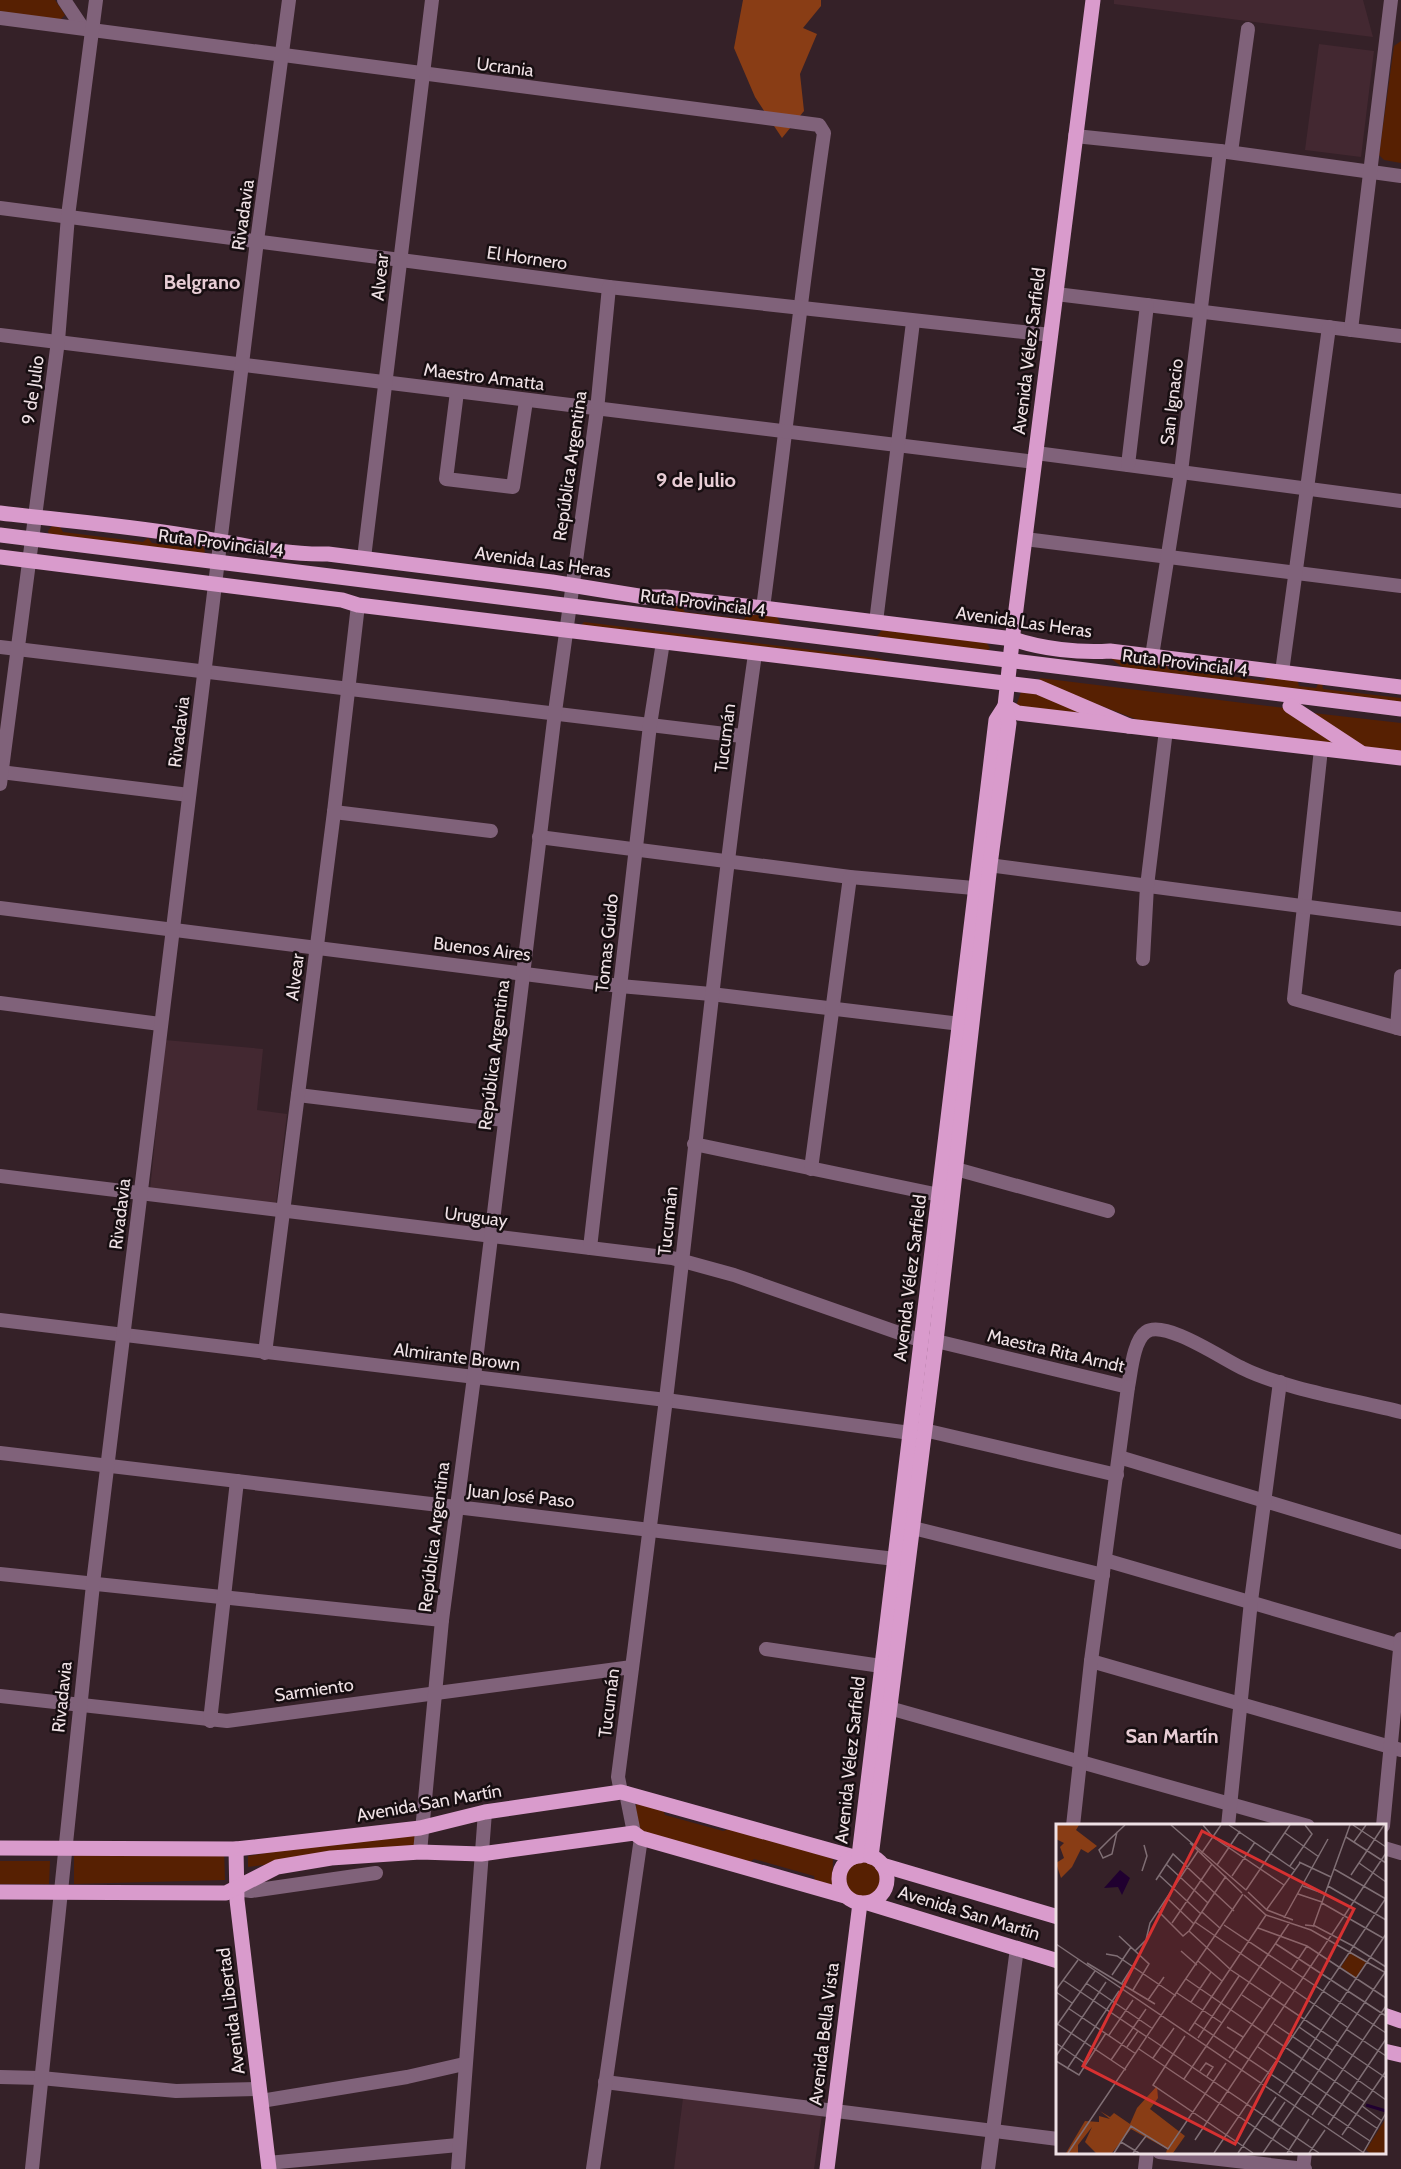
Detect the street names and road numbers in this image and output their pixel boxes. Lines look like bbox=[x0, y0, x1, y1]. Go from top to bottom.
street label: Ucrania bbox=[475, 53, 535, 81]
street label: Rivadavia bbox=[227, 178, 259, 252]
street label: El Hornero bbox=[485, 241, 569, 275]
street label: Alvear bbox=[367, 252, 393, 302]
street label: Avenida Vélez Sarfield bbox=[1008, 266, 1050, 436]
street label: 9 de Julio bbox=[17, 354, 49, 426]
street label: San Ignacio bbox=[1156, 357, 1188, 447]
street label: Maestro Amatta bbox=[422, 359, 546, 395]
street label: República Argentina bbox=[549, 389, 591, 543]
street label: Ruta Provincial 4 bbox=[157, 524, 285, 562]
street label: Avenida Las Heras bbox=[473, 542, 613, 582]
street label: Ruta Provincial 4 bbox=[639, 584, 767, 622]
street label: Avenida Las Heras bbox=[954, 602, 1094, 642]
street label: Ruta Provincial 4 bbox=[1121, 644, 1249, 682]
street label: Rivadavia bbox=[164, 695, 194, 769]
street label: Tucumán bbox=[710, 702, 740, 774]
street label: Tomas Guido bbox=[591, 892, 623, 993]
street label: Buenos Aires bbox=[432, 932, 532, 966]
street label: Alvear bbox=[281, 952, 309, 1002]
street label: República Argentina bbox=[474, 978, 514, 1132]
street label: Rivadavia bbox=[105, 1177, 135, 1251]
street label: Tucumán bbox=[653, 1185, 683, 1257]
street label: Avenida Vélez Sarfield bbox=[889, 1193, 931, 1363]
street label: Uruguay bbox=[443, 1202, 509, 1232]
street label: Maestra Rita Arndt bbox=[985, 1324, 1127, 1378]
street label: Almirante Brown bbox=[393, 1338, 521, 1376]
street label: República Argentina bbox=[414, 1460, 454, 1614]
street label: Juan José Paso bbox=[465, 1479, 576, 1513]
street label: Rivadavia bbox=[47, 1660, 77, 1734]
street label: Tucumán bbox=[594, 1667, 624, 1739]
street label: Sarmiento bbox=[273, 1674, 355, 1706]
street label: Avenida Vélez Sarfield bbox=[830, 1675, 870, 1845]
street label: Avenida San Martín bbox=[355, 1779, 503, 1827]
street label: Avenida San Martín bbox=[896, 1881, 1042, 1945]
street label: Avenida Libertad bbox=[212, 1946, 250, 2076]
street label: Avenida Bella Vista bbox=[804, 1961, 844, 2107]

